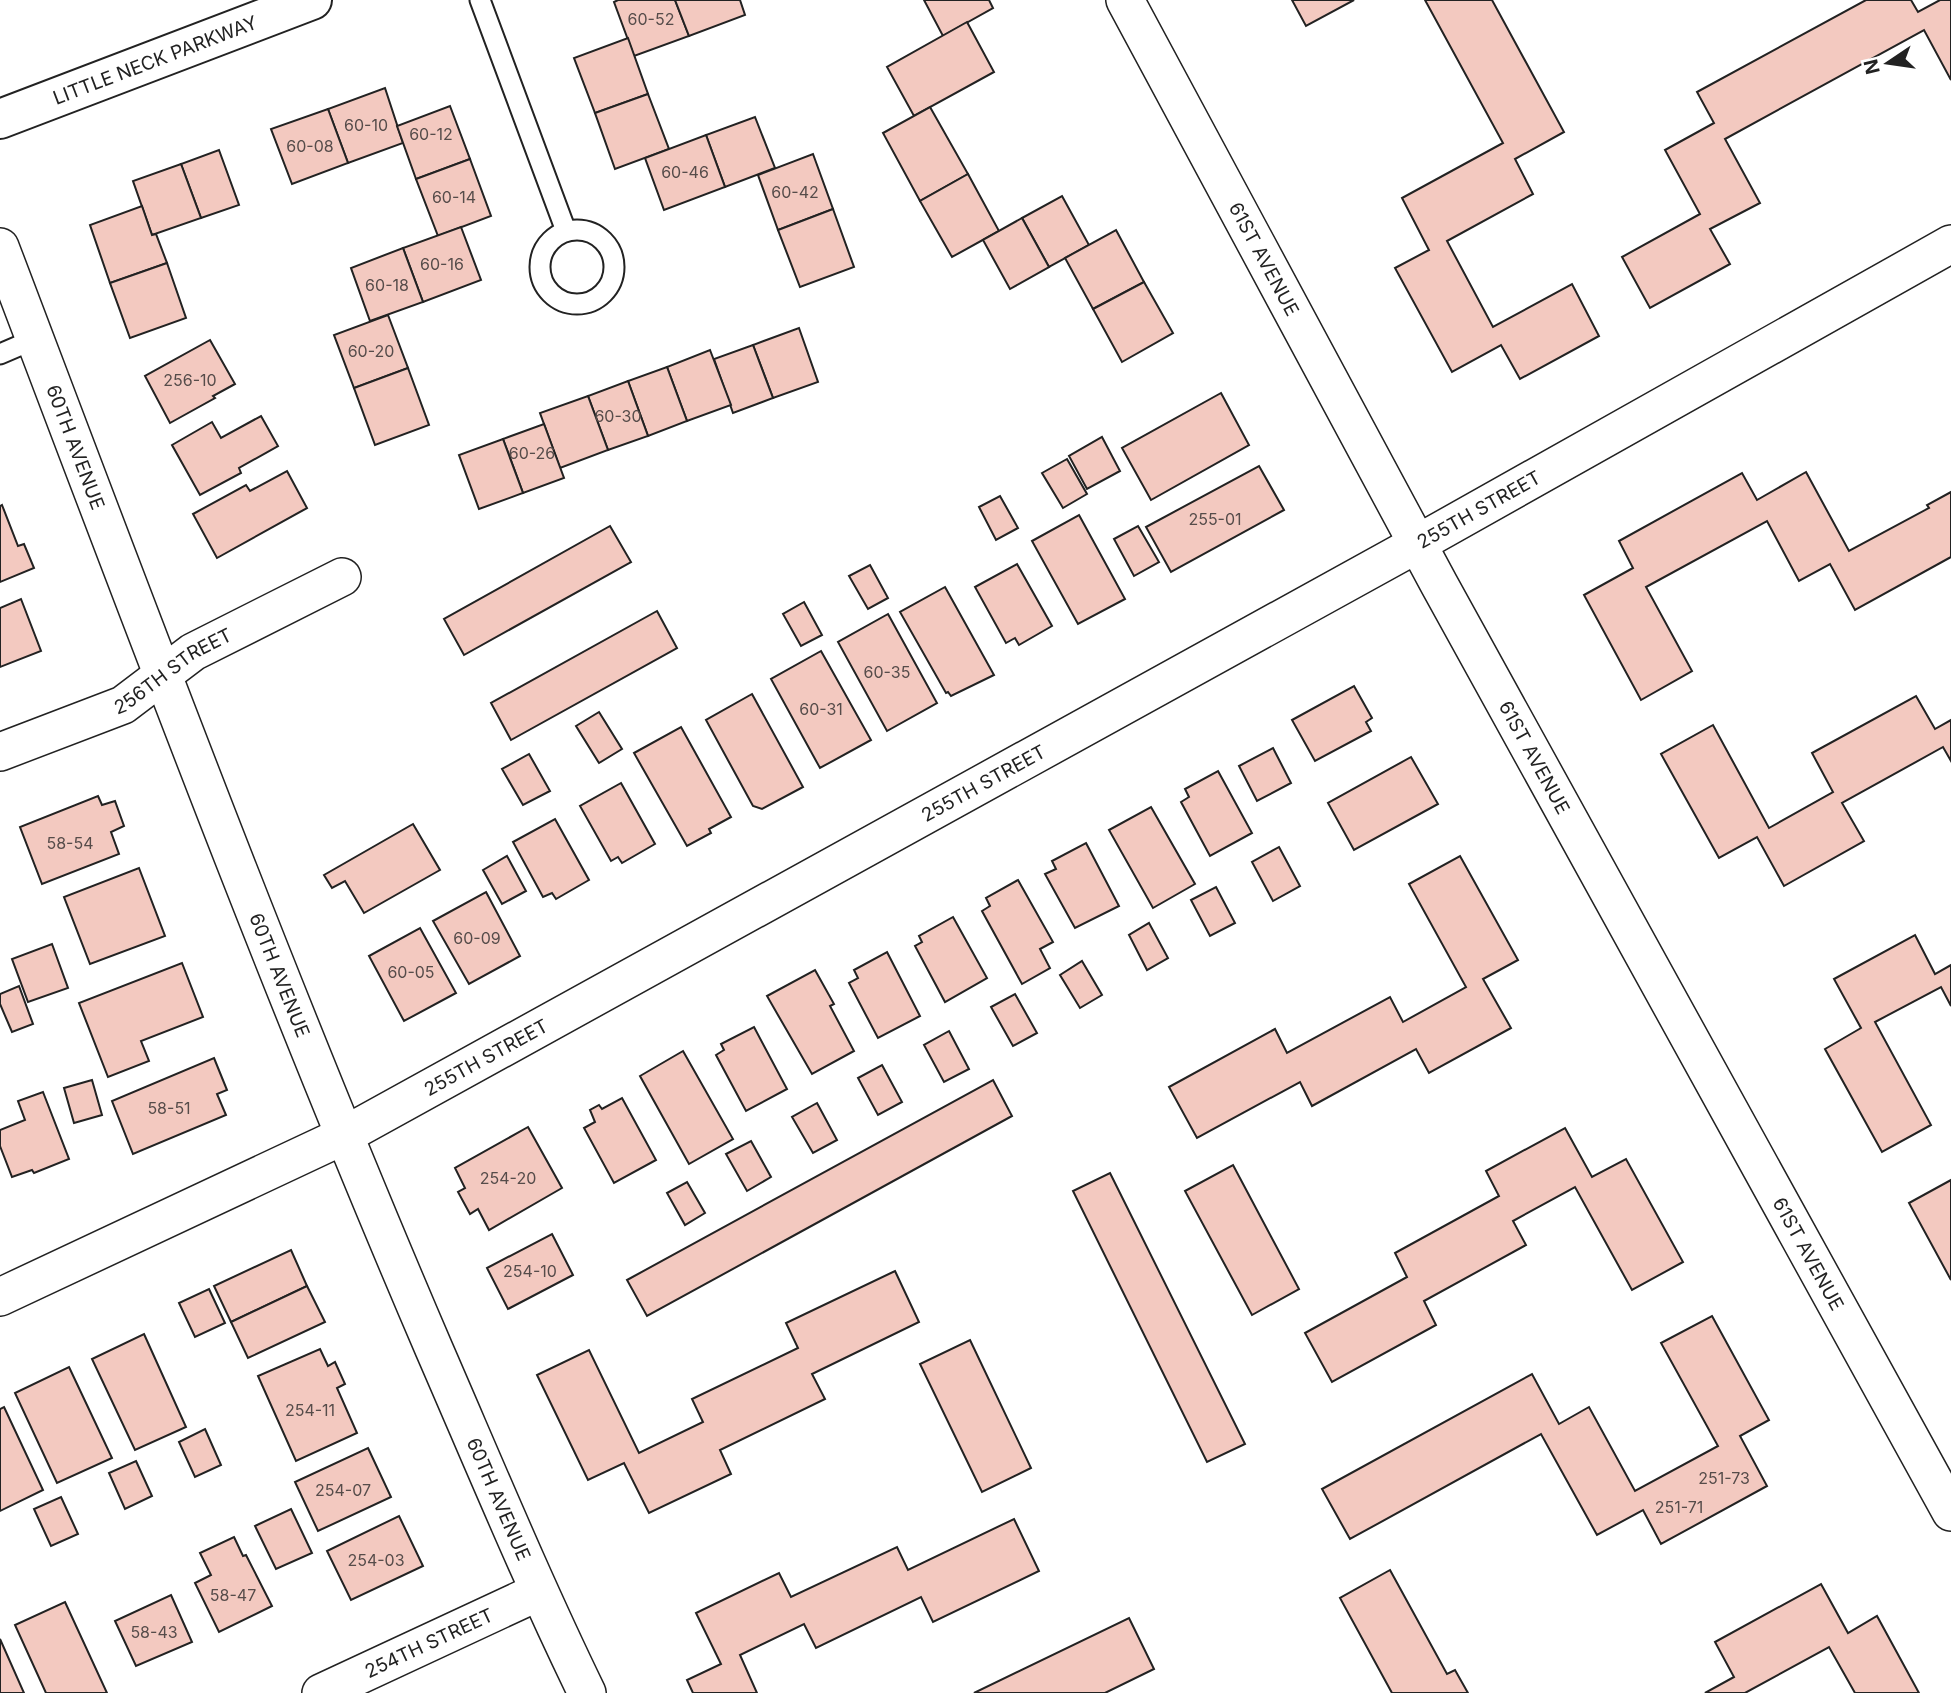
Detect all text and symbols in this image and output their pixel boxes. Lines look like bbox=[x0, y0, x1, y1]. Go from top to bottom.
house number: 60-52 bbox=[628, 9, 674, 29]
street label: LITTLE NECK PARKWAY bbox=[50, 10, 261, 109]
north arrow bbox=[1853, 28, 1923, 98]
text: N bbox=[1859, 57, 1885, 76]
house number: 60-10 bbox=[344, 115, 388, 135]
house number: 60-12 bbox=[409, 124, 453, 144]
house number: 60-08 bbox=[286, 136, 334, 156]
house number: 60-46 bbox=[661, 162, 709, 182]
house number: 60-42 bbox=[771, 182, 819, 202]
house number: 60-14 bbox=[432, 187, 476, 207]
street label: 61ST AVENUE bbox=[1224, 198, 1304, 320]
house number: 60-16 bbox=[420, 254, 464, 274]
house number: 60-18 bbox=[365, 275, 409, 295]
house number: 60-20 bbox=[348, 341, 394, 361]
house number: 256-10 bbox=[163, 370, 217, 390]
street label: 60TH AVENUE bbox=[42, 381, 110, 513]
house number: 60-30 bbox=[594, 406, 642, 426]
house number: 60-26 bbox=[509, 443, 555, 463]
street label: 255TH STREET bbox=[1413, 465, 1545, 553]
house number: 255-01 bbox=[1188, 509, 1242, 529]
street label: 256TH STREET bbox=[111, 623, 235, 719]
house number: 60-35 bbox=[864, 662, 910, 682]
street label: 61ST AVENUE bbox=[1494, 697, 1575, 818]
house number: 60-31 bbox=[799, 699, 843, 719]
street label: 255TH STREET bbox=[917, 740, 1049, 827]
house number: 58-54 bbox=[46, 833, 94, 853]
street label: 60TH AVENUE bbox=[245, 910, 315, 1041]
house number: 60-09 bbox=[453, 928, 501, 948]
house number: 60-05 bbox=[387, 962, 435, 982]
street label: 255TH STREET bbox=[420, 1014, 552, 1101]
house number: 58-51 bbox=[147, 1098, 191, 1118]
house number: 254-20 bbox=[480, 1168, 536, 1188]
street label: 61ST AVENUE bbox=[1768, 1193, 1849, 1314]
house number: 254-10 bbox=[503, 1261, 557, 1281]
house number: 254-11 bbox=[285, 1400, 335, 1420]
street label: 60TH AVENUE bbox=[462, 1434, 536, 1564]
house number: 251-73 bbox=[1698, 1468, 1750, 1488]
house number: 254-07 bbox=[315, 1480, 371, 1500]
house number: 251-71 bbox=[1655, 1497, 1703, 1517]
house number: 254-03 bbox=[347, 1550, 405, 1570]
house number: 58-47 bbox=[210, 1585, 256, 1605]
street label: 254TH STREET bbox=[361, 1603, 497, 1683]
house number: 58-43 bbox=[130, 1622, 178, 1642]

